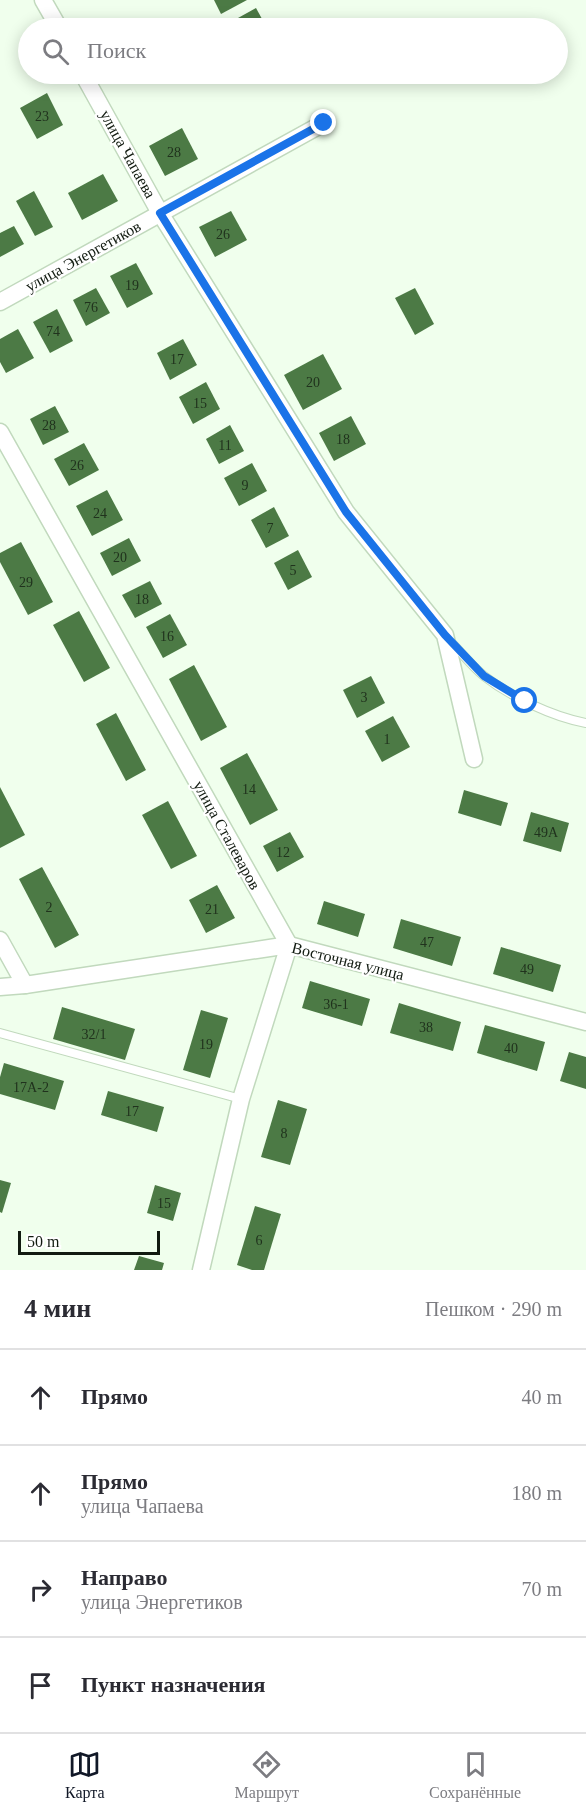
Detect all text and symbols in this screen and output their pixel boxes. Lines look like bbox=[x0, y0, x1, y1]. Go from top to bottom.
search box bbox=[18, 18, 568, 84]
icon: search bbox=[39, 35, 72, 68]
text: Поиск bbox=[87, 38, 146, 63]
street label: улица Чапаева bbox=[96, 107, 159, 201]
house number: 23 bbox=[35, 109, 49, 124]
route end bbox=[310, 109, 336, 135]
house number: 28 bbox=[167, 145, 181, 160]
street label: улица Энергетиков bbox=[22, 217, 145, 296]
house number: 26 bbox=[216, 227, 230, 242]
house number: 19 bbox=[125, 278, 139, 293]
house number: 76 bbox=[84, 300, 98, 315]
house number: 74 bbox=[46, 324, 60, 339]
house number: 17 bbox=[170, 352, 184, 367]
house number: 20 bbox=[306, 375, 320, 390]
house number: 15 bbox=[193, 396, 207, 411]
house number: 28 bbox=[42, 418, 56, 433]
house number: 18 bbox=[336, 432, 350, 447]
house number: 11 bbox=[218, 438, 232, 453]
house number: 26 bbox=[70, 458, 84, 473]
house number: 9 bbox=[242, 478, 249, 493]
house number: 24 bbox=[93, 506, 107, 521]
house number: 7 bbox=[267, 521, 274, 536]
house number: 20 bbox=[113, 550, 127, 565]
house number: 5 bbox=[290, 563, 297, 578]
house number: 29 bbox=[19, 575, 33, 590]
house number: 18 bbox=[135, 592, 149, 607]
house number: 16 bbox=[160, 629, 174, 644]
route start bbox=[511, 687, 537, 713]
house number: 3 bbox=[361, 690, 368, 705]
house number: 1 bbox=[384, 732, 391, 747]
street label: улица Сталеваров bbox=[189, 778, 264, 893]
house number: 14 bbox=[242, 782, 256, 797]
house number: 49А bbox=[534, 825, 559, 840]
house number: 12 bbox=[276, 845, 290, 860]
house number: 2 bbox=[46, 900, 53, 915]
house number: 21 bbox=[205, 902, 219, 917]
house number: 47 bbox=[420, 935, 434, 950]
street label: Восточная улица bbox=[290, 939, 406, 984]
house number: 49 bbox=[520, 962, 534, 977]
house number: 36-1 bbox=[323, 997, 349, 1012]
house number: 38 bbox=[419, 1020, 433, 1035]
house number: 32/1 bbox=[82, 1027, 106, 1042]
house number: 19 bbox=[199, 1037, 213, 1052]
house number: 40 bbox=[504, 1041, 518, 1056]
house number: 17А-2 bbox=[13, 1080, 49, 1095]
house number: 17 bbox=[125, 1104, 139, 1119]
house number: 8 bbox=[281, 1126, 288, 1141]
house number: 15 bbox=[157, 1196, 171, 1211]
scale bar bbox=[18, 1228, 160, 1256]
text: 50 m bbox=[27, 1233, 59, 1250]
house number: 6 bbox=[256, 1233, 263, 1248]
text: 4 мин bbox=[24, 1294, 91, 1323]
text: Пешком · 290 m bbox=[425, 1298, 562, 1320]
icon: ahead bbox=[24, 1381, 57, 1414]
text: Прямо bbox=[81, 1384, 148, 1409]
text: 40 m bbox=[521, 1386, 562, 1408]
text: Прямо bbox=[81, 1469, 148, 1494]
icon: ahead bbox=[24, 1477, 57, 1510]
text: 180 m bbox=[511, 1482, 562, 1504]
text: улица Чапаева bbox=[81, 1495, 204, 1517]
text: Направо bbox=[81, 1565, 167, 1590]
icon: right bbox=[24, 1573, 57, 1606]
text: 70 m bbox=[521, 1578, 562, 1600]
text: улица Энергетиков bbox=[81, 1591, 243, 1613]
icon: arrive bbox=[24, 1669, 57, 1702]
text: Пункт назначения bbox=[81, 1672, 266, 1697]
tab: Карта bbox=[65, 1748, 105, 1802]
tab: Маршрут bbox=[235, 1748, 299, 1802]
tab: Сохранённые bbox=[429, 1748, 521, 1802]

